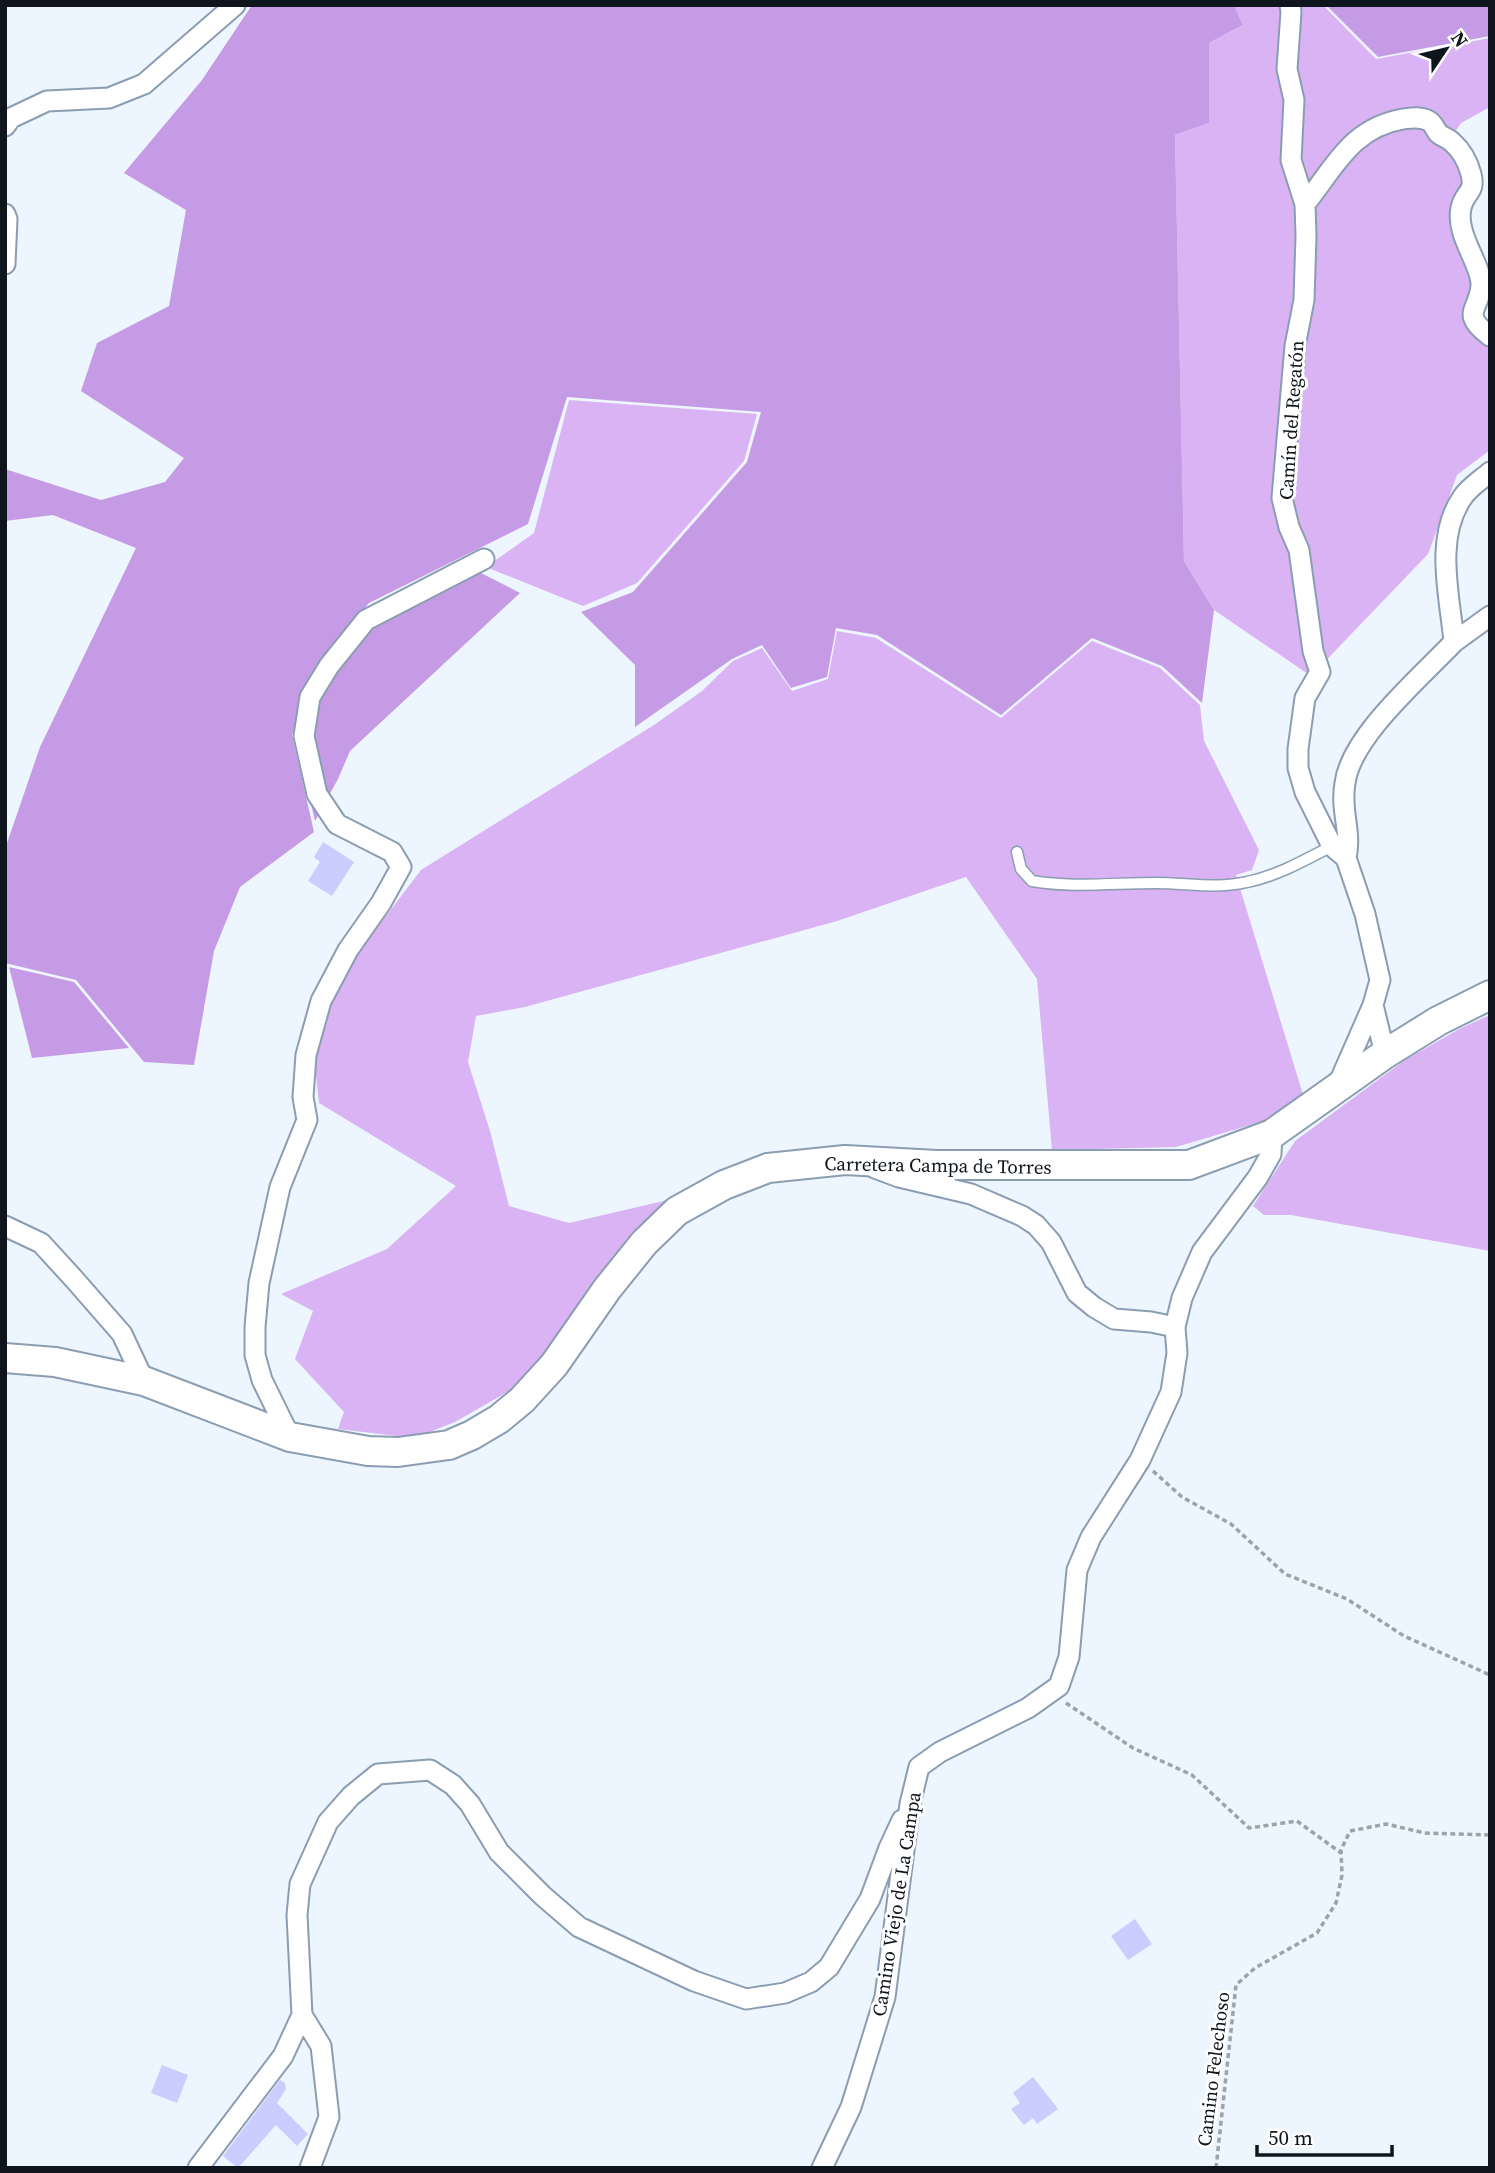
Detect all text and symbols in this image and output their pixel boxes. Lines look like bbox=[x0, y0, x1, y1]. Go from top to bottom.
north arrow bbox=[1411, 14, 1481, 84]
text: N bbox=[1445, 26, 1475, 53]
street label: Camín del Regatón bbox=[1272, 339, 1310, 501]
street label: Carretera Campa de Torres bbox=[824, 1150, 1052, 1180]
street label: Camino Viejo de La Campa bbox=[865, 1789, 927, 2018]
street label: Camino Felechoso bbox=[1191, 1990, 1235, 2148]
scale bar bbox=[1257, 2114, 1392, 2158]
text: 50 m bbox=[1268, 2123, 1313, 2152]

